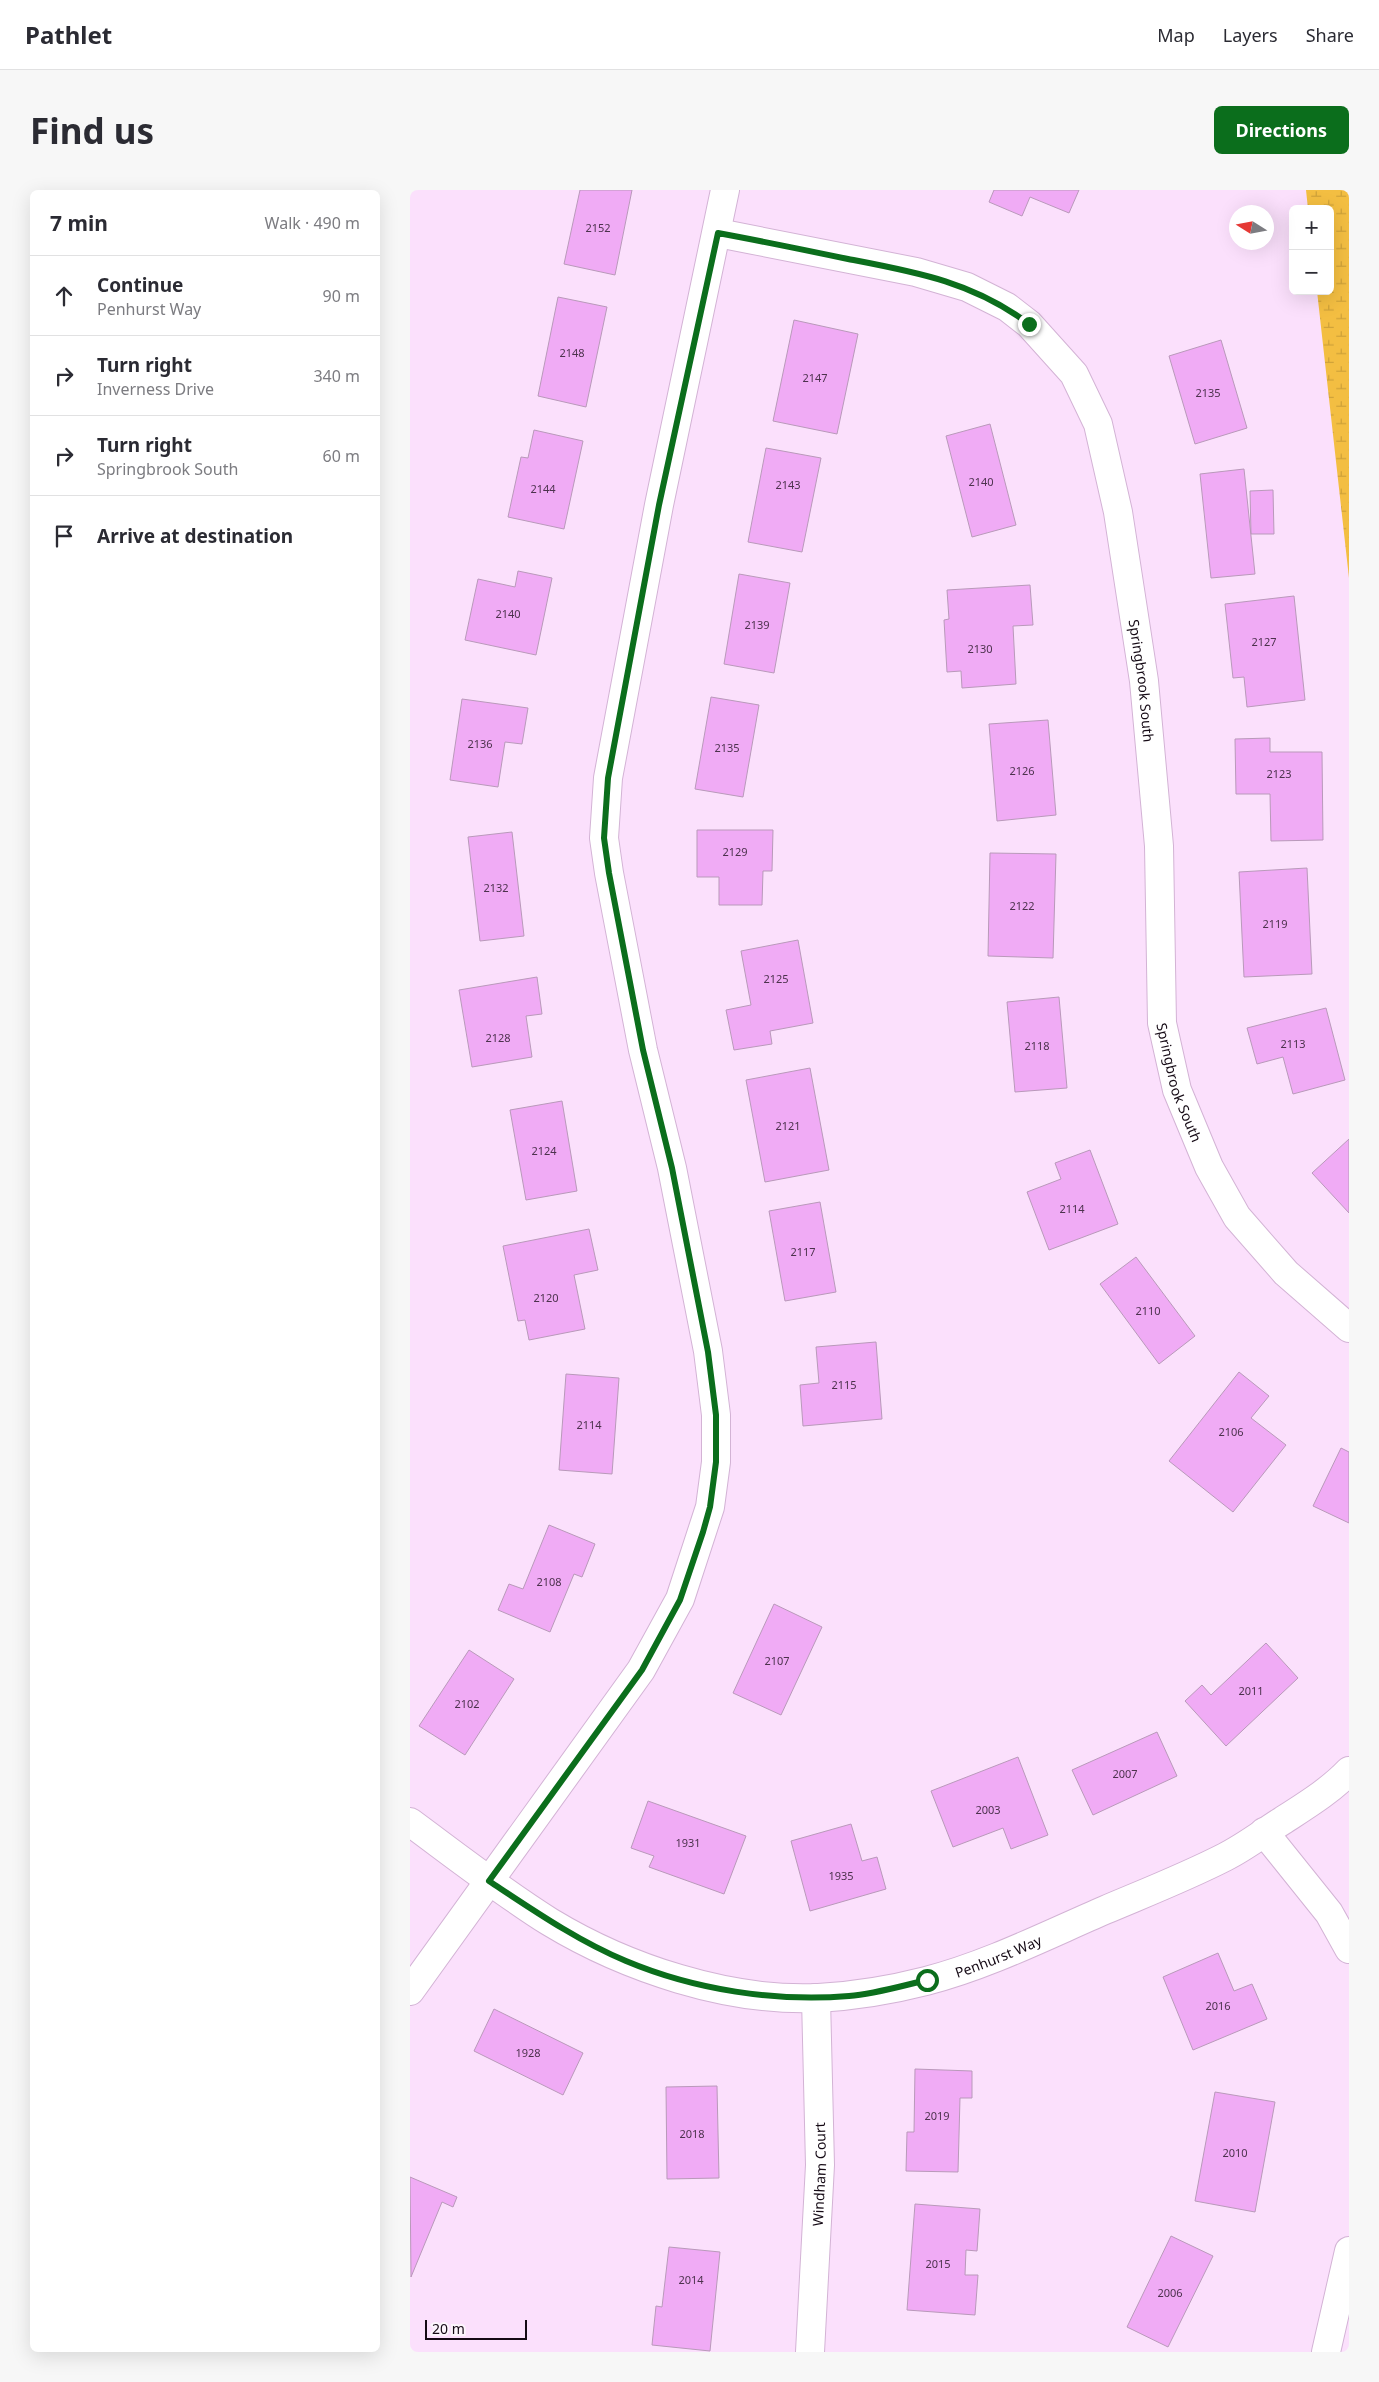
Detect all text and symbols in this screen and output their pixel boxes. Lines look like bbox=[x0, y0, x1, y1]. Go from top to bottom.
text: Pathlet bbox=[25, 18, 112, 51]
text: Map bbox=[1157, 23, 1195, 47]
text: Layers bbox=[1223, 23, 1278, 47]
text: Share bbox=[1306, 23, 1354, 47]
button: Directions bbox=[1214, 106, 1349, 154]
text: Find us bbox=[30, 107, 154, 154]
north arrow bbox=[1229, 205, 1274, 250]
map controls bbox=[1289, 205, 1334, 295]
button: + bbox=[1289, 205, 1334, 250]
text: 7 min bbox=[50, 209, 108, 237]
text: Walk · 490 m bbox=[265, 212, 360, 234]
house number: 2152 bbox=[585, 220, 611, 235]
button: − bbox=[1289, 250, 1334, 295]
text: Continue bbox=[97, 272, 183, 298]
icon: ahead bbox=[50, 282, 78, 310]
text: 90 m bbox=[323, 285, 360, 307]
text: Penhurst Way bbox=[97, 298, 201, 320]
route end bbox=[1018, 313, 1041, 336]
house number: 2148 bbox=[559, 345, 585, 360]
text: Turn right bbox=[97, 352, 192, 378]
icon: right bbox=[50, 362, 78, 390]
text: 340 m bbox=[313, 365, 360, 387]
house number: 2147 bbox=[802, 370, 828, 385]
text: Inverness Drive bbox=[97, 378, 214, 400]
house number: 2135 bbox=[1195, 385, 1221, 400]
text: Turn right bbox=[97, 432, 192, 458]
icon: right bbox=[50, 442, 78, 470]
text: 60 m bbox=[323, 445, 360, 467]
text: Springbrook South bbox=[97, 458, 238, 480]
house number: 2140 bbox=[968, 474, 994, 489]
house number: 2143 bbox=[775, 477, 801, 492]
house number: 2144 bbox=[530, 481, 556, 496]
icon: arrive bbox=[50, 522, 78, 550]
text: Arrive at destination bbox=[97, 523, 293, 549]
house number: 2140 bbox=[495, 606, 521, 621]
house number: 2139 bbox=[744, 617, 770, 632]
street label: Springbrook South bbox=[1125, 618, 1159, 743]
house number: 2127 bbox=[1251, 634, 1277, 649]
house number: 2130 bbox=[967, 641, 993, 656]
house number: 2136 bbox=[467, 736, 493, 751]
house number: 2135 bbox=[714, 740, 740, 755]
house number: 2126 bbox=[1009, 763, 1035, 778]
house number: 2123 bbox=[1266, 766, 1292, 781]
house number: 2129 bbox=[722, 844, 748, 859]
house number: 2132 bbox=[483, 880, 509, 895]
house number: 2122 bbox=[1009, 898, 1035, 913]
house number: 2119 bbox=[1262, 916, 1288, 931]
house number: 2125 bbox=[763, 971, 789, 986]
street label: Springbrook South bbox=[1153, 1021, 1207, 1145]
house number: 2128 bbox=[485, 1030, 511, 1045]
house number: 2113 bbox=[1280, 1036, 1306, 1051]
house number: 2118 bbox=[1024, 1038, 1050, 1053]
house number: 2121 bbox=[775, 1118, 801, 1133]
house number: 2124 bbox=[531, 1143, 557, 1158]
house number: 2114 bbox=[1059, 1201, 1085, 1216]
house number: 2117 bbox=[790, 1244, 816, 1259]
house number: 2120 bbox=[533, 1290, 559, 1305]
house number: 2110 bbox=[1135, 1303, 1161, 1318]
house number: 2115 bbox=[831, 1377, 857, 1392]
house number: 2114 bbox=[576, 1417, 602, 1432]
house number: 2106 bbox=[1218, 1424, 1244, 1439]
house number: 2108 bbox=[536, 1574, 562, 1589]
house number: 2107 bbox=[764, 1653, 790, 1668]
house number: 2011 bbox=[1238, 1683, 1264, 1698]
house number: 2102 bbox=[454, 1696, 480, 1711]
house number: 2007 bbox=[1112, 1766, 1138, 1781]
house number: 2003 bbox=[975, 1802, 1001, 1817]
house number: 1931 bbox=[675, 1835, 701, 1850]
house number: 1935 bbox=[828, 1868, 854, 1883]
street label: Penhurst Way bbox=[952, 1930, 1045, 1981]
route start bbox=[916, 1969, 939, 1992]
house number: 2016 bbox=[1205, 1998, 1231, 2013]
house number: 1928 bbox=[515, 2045, 541, 2060]
house number: 2019 bbox=[924, 2108, 950, 2123]
street label: Windham Court bbox=[807, 2122, 830, 2227]
house number: 2018 bbox=[679, 2126, 705, 2141]
house number: 2010 bbox=[1222, 2145, 1248, 2160]
house number: 2015 bbox=[925, 2256, 951, 2271]
house number: 2014 bbox=[678, 2272, 704, 2287]
house number: 2006 bbox=[1157, 2285, 1183, 2300]
scale bar bbox=[425, 2317, 528, 2340]
text: 20 m bbox=[432, 2319, 465, 2338]

